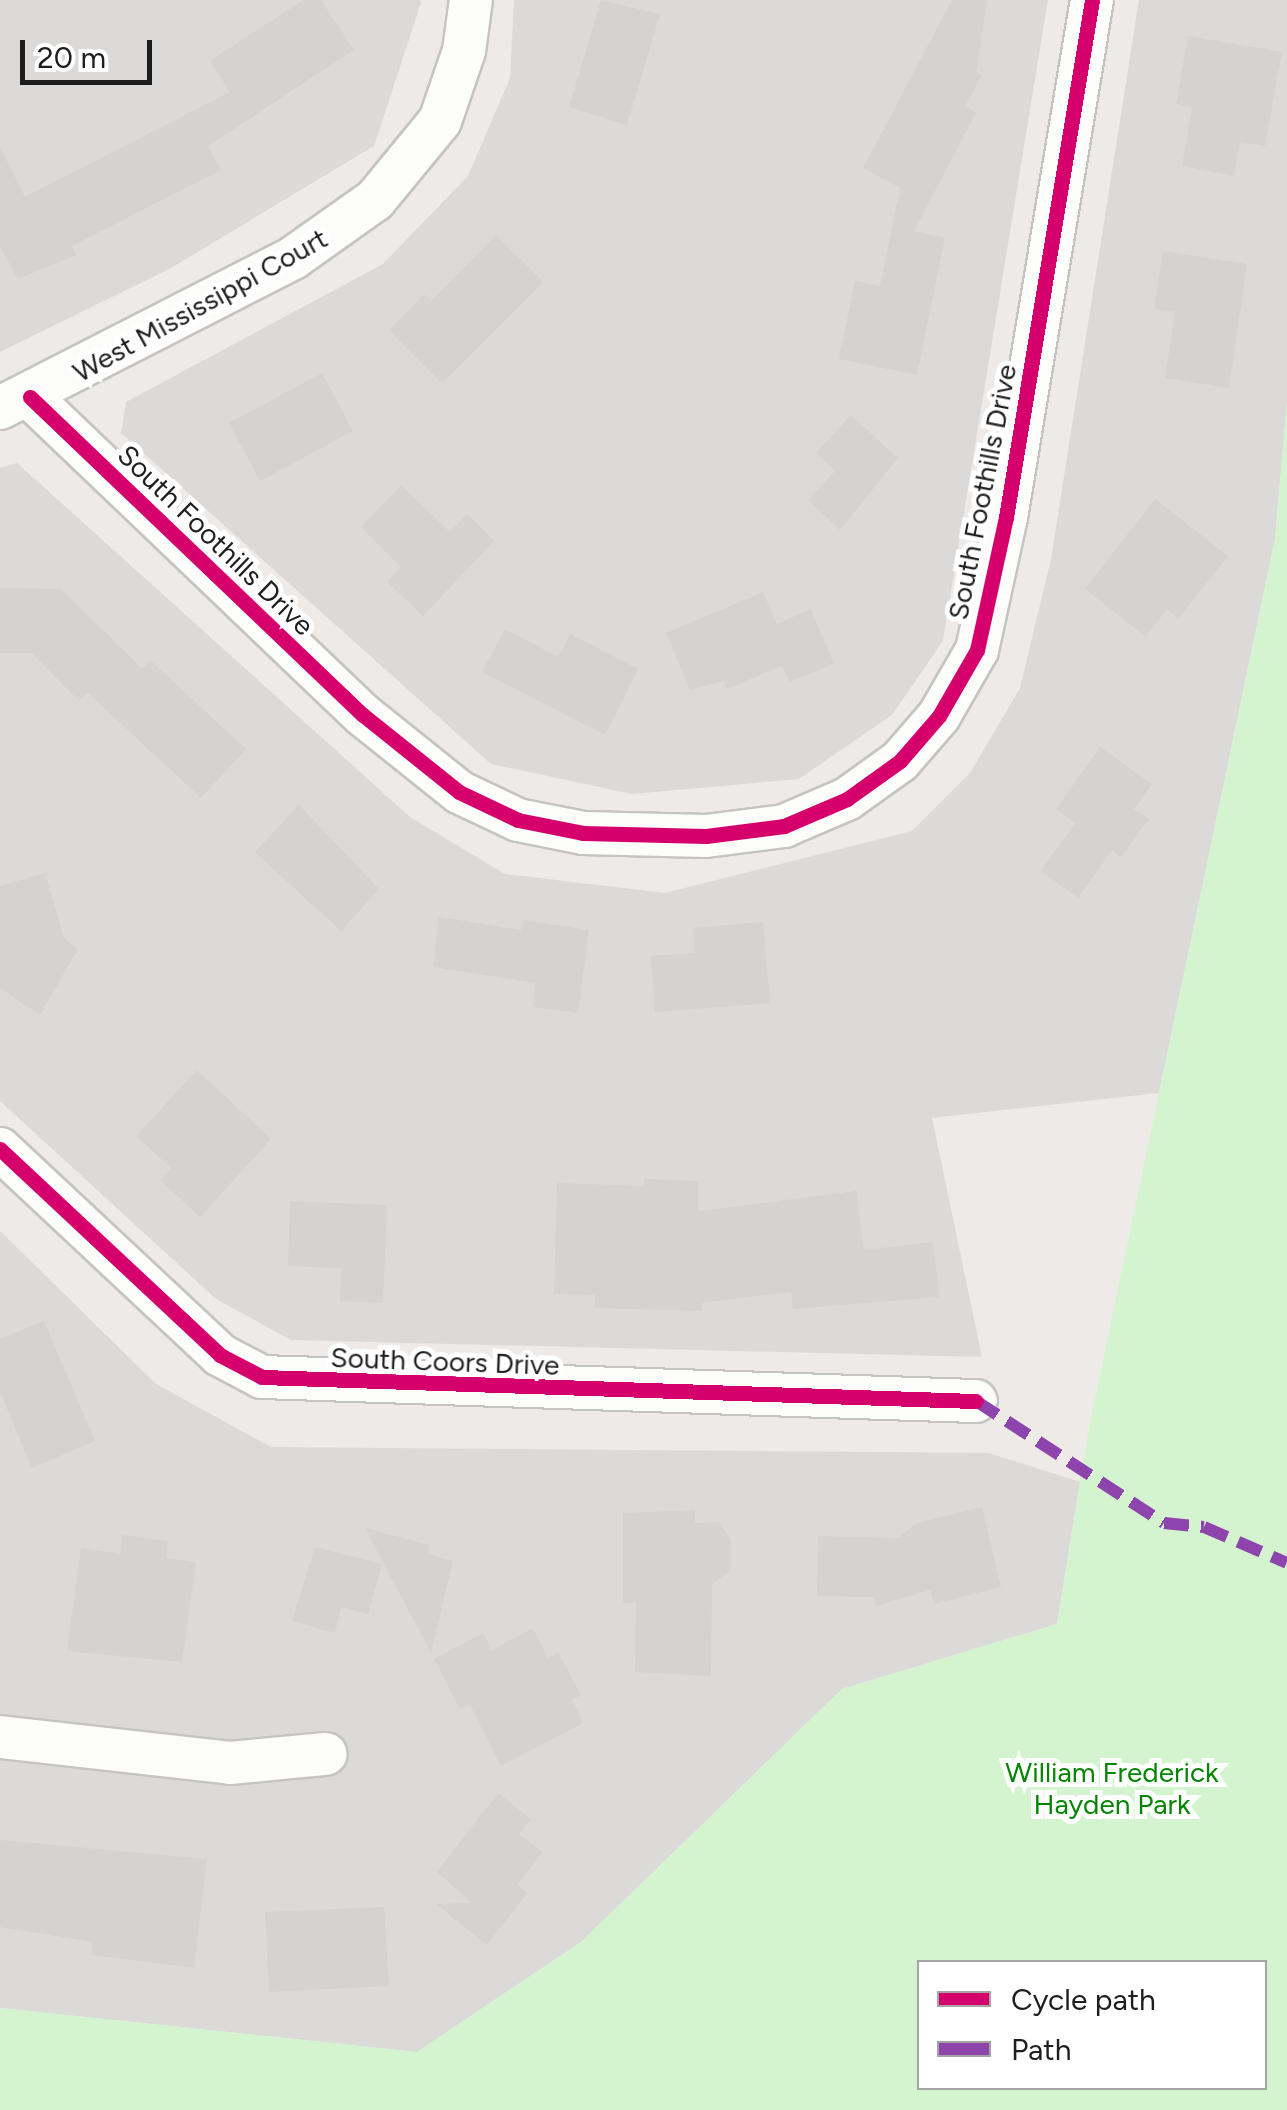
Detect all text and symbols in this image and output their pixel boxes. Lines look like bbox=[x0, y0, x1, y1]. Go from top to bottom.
scale bar bbox=[25, 20, 158, 82]
text: 20 m bbox=[37, 39, 106, 76]
street label: West Mississippi Court bbox=[67, 221, 333, 389]
street label: South Foothills Drive bbox=[941, 361, 1023, 623]
street label: South Foothills Drive bbox=[111, 438, 321, 642]
street label: South Coors Drive bbox=[330, 1340, 560, 1382]
park label: William Frederick Hayden Park bbox=[1005, 1755, 1219, 1821]
legend bbox=[917, 1960, 1267, 2090]
text: Cycle path bbox=[1011, 1981, 1156, 2018]
text: Path bbox=[1011, 2031, 1071, 2068]

